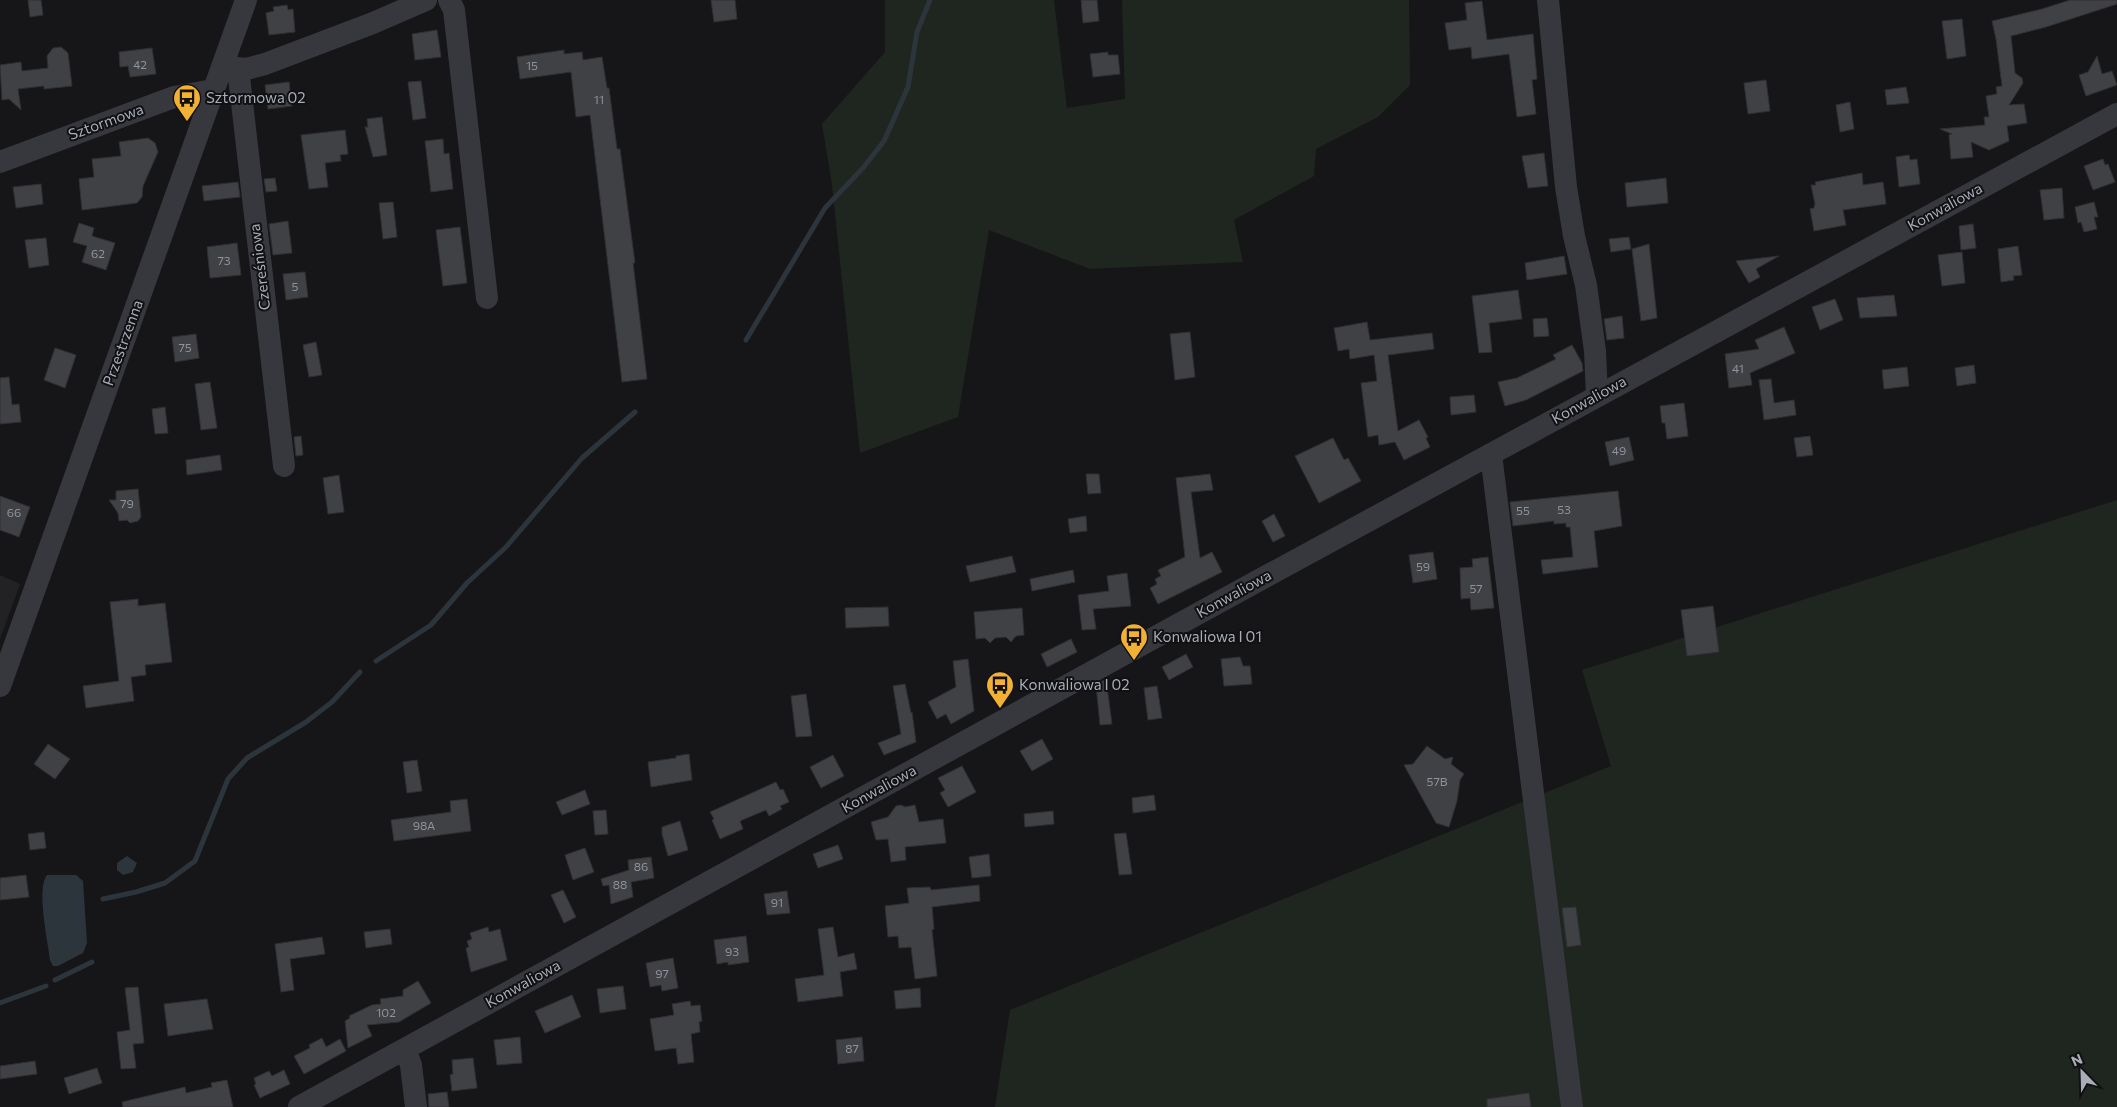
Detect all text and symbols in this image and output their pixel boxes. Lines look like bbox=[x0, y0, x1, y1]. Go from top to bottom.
house number: 42 bbox=[133, 57, 147, 71]
house number: 15 bbox=[526, 58, 538, 72]
bus stop icon: Sztormowa 02 bbox=[172, 83, 202, 122]
place label: Sztormowa 02 bbox=[206, 88, 306, 106]
house number: 11 bbox=[594, 92, 604, 106]
street label: Sztormowa bbox=[66, 99, 146, 143]
street label: Konwaliowa bbox=[1904, 178, 1985, 234]
street label: Czereśniowa bbox=[245, 223, 273, 311]
house number: 62 bbox=[91, 246, 105, 260]
house number: 73 bbox=[217, 253, 231, 267]
house number: 5 bbox=[292, 279, 299, 293]
street label: Przestrzenna bbox=[98, 297, 146, 388]
house number: 75 bbox=[178, 340, 192, 354]
house number: 41 bbox=[1732, 361, 1744, 375]
street label: Konwaliowa bbox=[1548, 371, 1629, 427]
house number: 49 bbox=[1612, 443, 1626, 457]
house number: 79 bbox=[120, 496, 134, 510]
house number: 53 bbox=[1557, 502, 1571, 516]
house number: 55 bbox=[1516, 503, 1530, 517]
house number: 66 bbox=[7, 505, 21, 519]
house number: 59 bbox=[1416, 559, 1430, 573]
street label: Konwaliowa bbox=[1193, 565, 1274, 621]
house number: 57 bbox=[1469, 581, 1483, 595]
bus stop icon: Konwaliowa I 01 bbox=[1119, 622, 1149, 661]
place label: Konwaliowa I 01 bbox=[1153, 627, 1262, 645]
bus stop icon: Konwaliowa I 02 bbox=[985, 670, 1015, 709]
place label: Konwaliowa I 02 bbox=[1019, 675, 1130, 693]
street label: Konwaliowa bbox=[838, 760, 919, 816]
house number: 57B bbox=[1427, 774, 1448, 788]
house number: 98A bbox=[413, 818, 435, 832]
house number: 86 bbox=[634, 859, 648, 873]
house number: 88 bbox=[613, 877, 627, 891]
house number: 91 bbox=[771, 895, 783, 909]
house number: 93 bbox=[725, 944, 739, 958]
street label: Konwaliowa bbox=[482, 955, 563, 1011]
house number: 97 bbox=[655, 966, 669, 980]
house number: 102 bbox=[376, 1005, 396, 1019]
house number: 87 bbox=[845, 1041, 859, 1055]
north arrow bbox=[2057, 1047, 2107, 1097]
text: N bbox=[2069, 1050, 2085, 1069]

